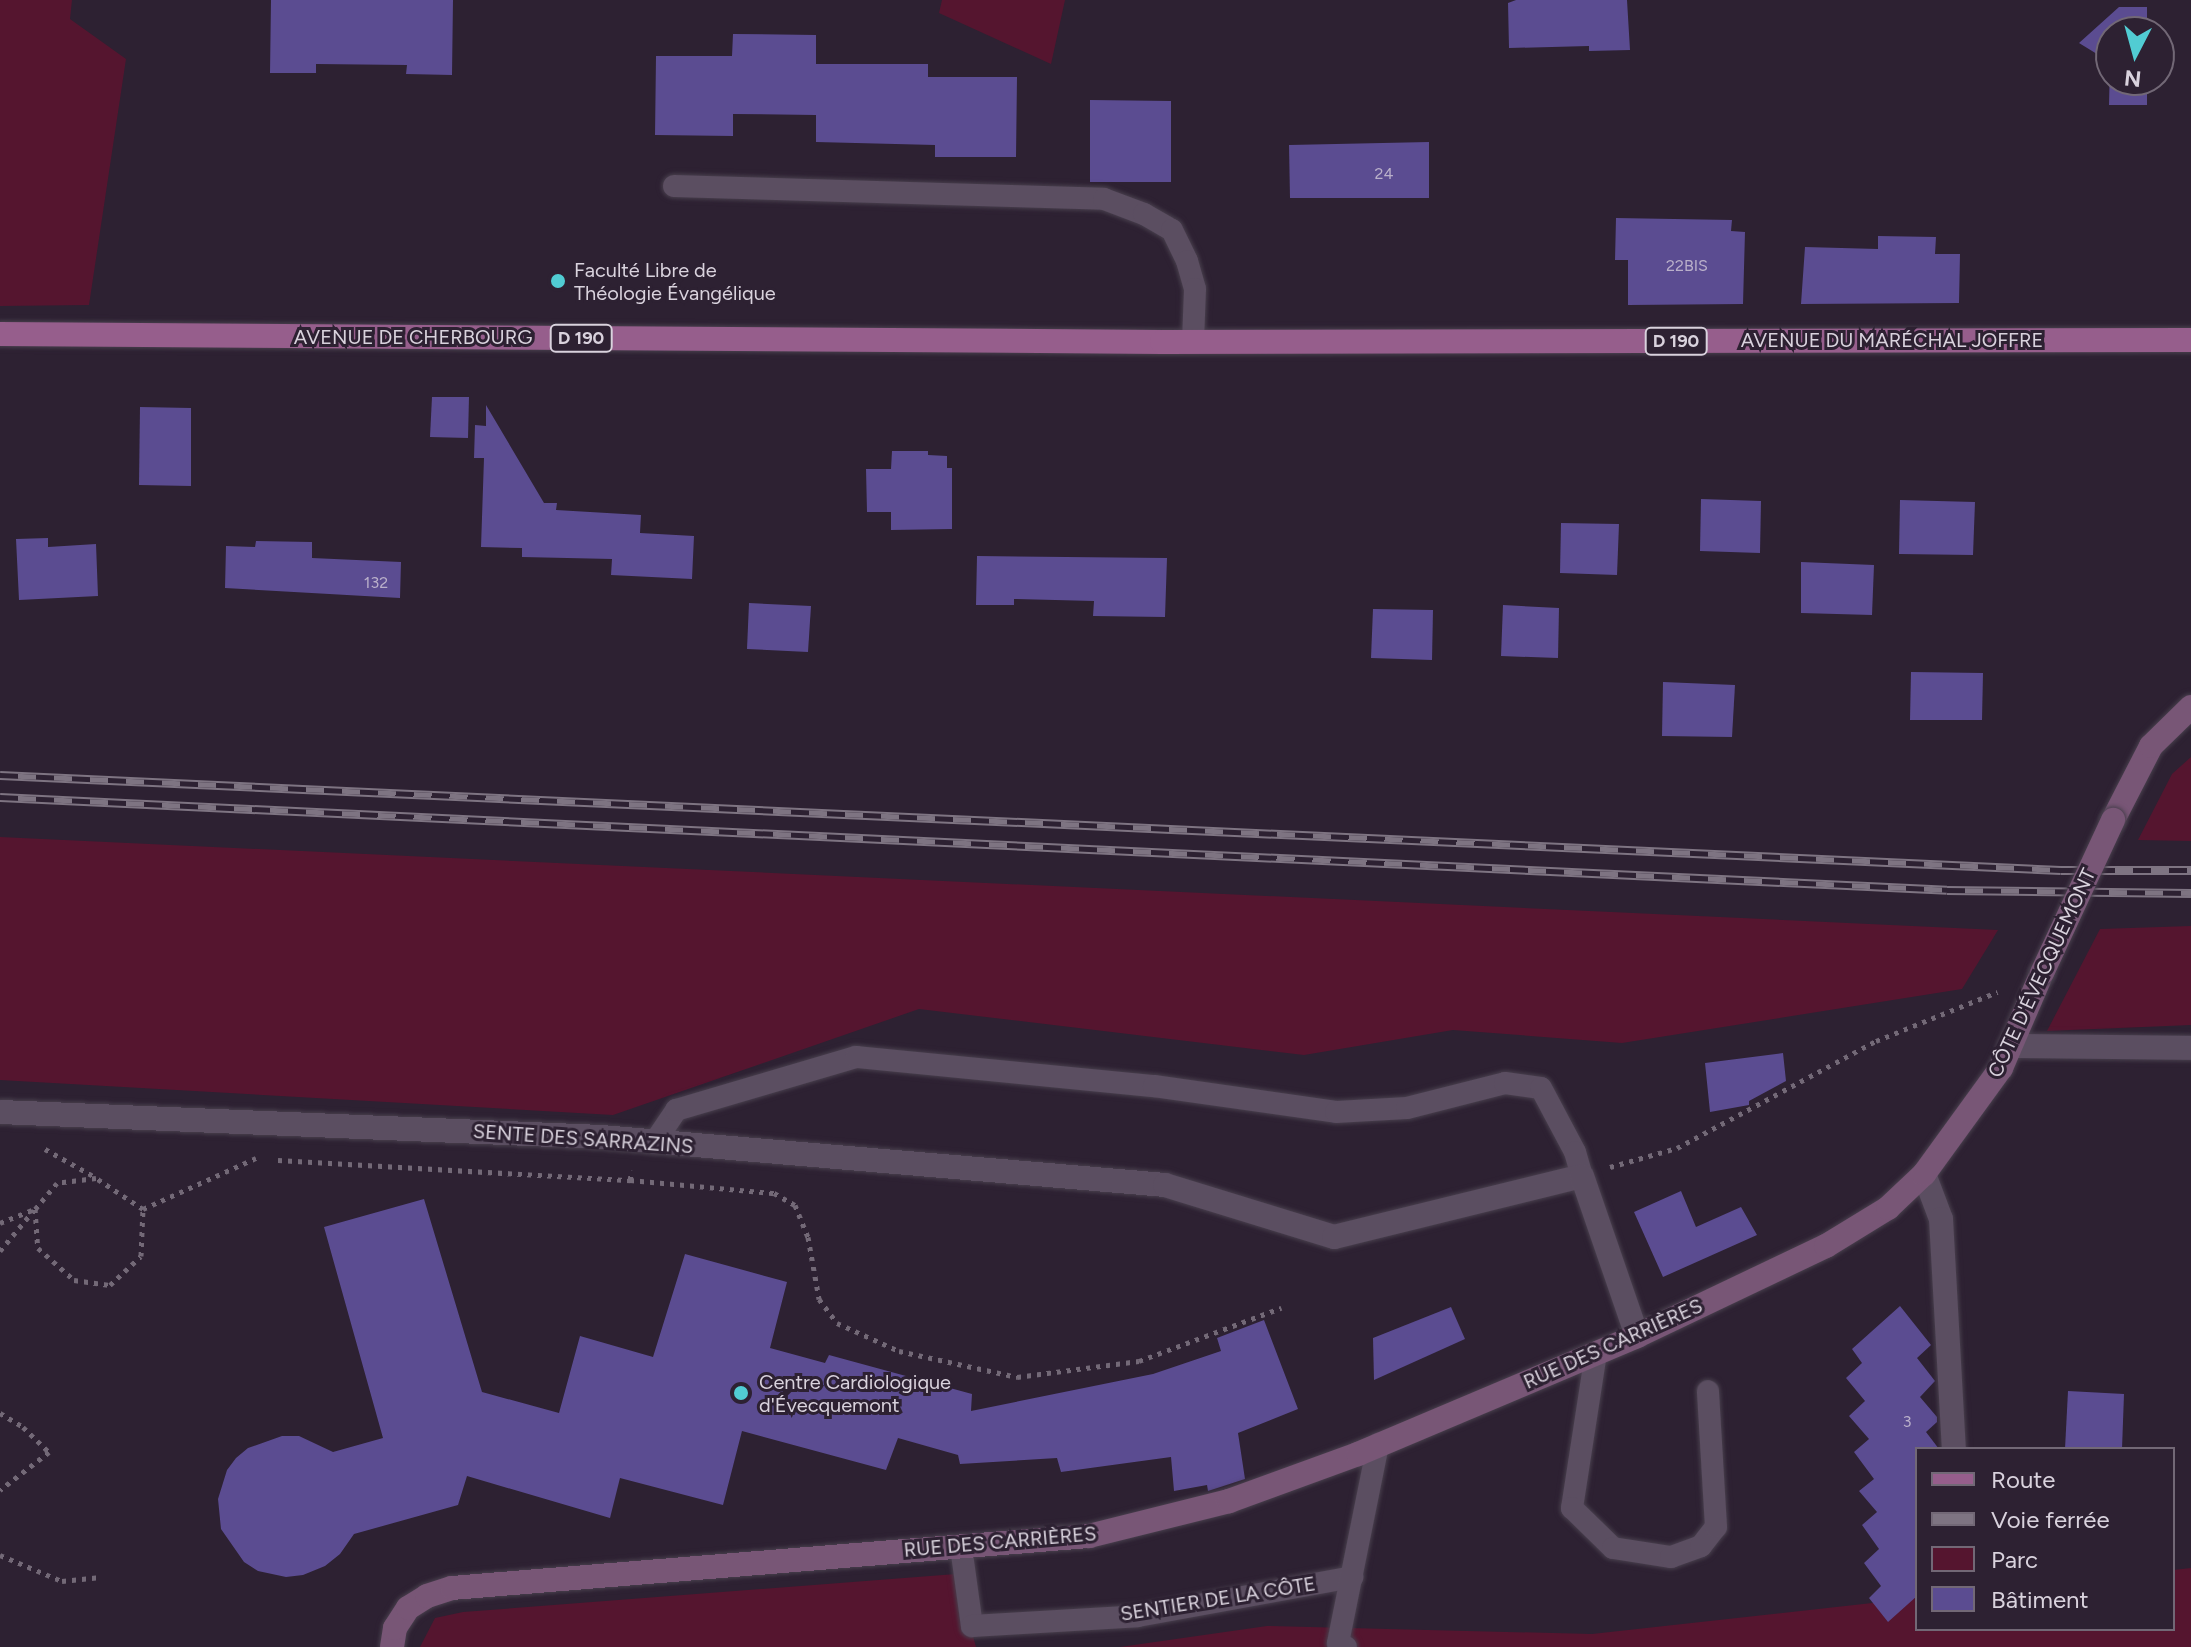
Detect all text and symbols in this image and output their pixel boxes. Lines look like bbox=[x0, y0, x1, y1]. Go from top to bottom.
north arrow bbox=[2095, 16, 2175, 96]
text: N bbox=[2123, 64, 2143, 93]
house number: 24 bbox=[1375, 164, 1393, 184]
house number: 22BIS bbox=[1666, 256, 1708, 276]
place label: Faculté Libre de Théologie Évangélique bbox=[574, 258, 776, 305]
marker: Faculté Libre de Théologie Évangélique bbox=[549, 272, 567, 290]
road number: D 190 bbox=[549, 324, 613, 352]
street label: AVENUE DE CHERBOURG bbox=[294, 325, 532, 349]
road number: D 190 bbox=[1644, 327, 1708, 355]
street label: AVENUE DU MARÉCHAL JOFFRE bbox=[1741, 328, 2043, 352]
house number: 132 bbox=[364, 573, 388, 593]
street label: CÔTE D'ÉVECQUEMONT bbox=[1983, 865, 2101, 1081]
street label: SENTE DES SARRAZINS bbox=[472, 1119, 694, 1159]
street label: RUE DES CARRIÈRES bbox=[1520, 1294, 1706, 1394]
place label: Centre Cardiologique d'Évecquemont bbox=[759, 1370, 951, 1417]
marker: Centre Cardiologique d'Évecquemont bbox=[730, 1382, 752, 1404]
house number: 3 bbox=[1903, 1412, 1911, 1432]
legend bbox=[1915, 1447, 2175, 1631]
text: Route bbox=[1991, 1465, 2055, 1494]
text: Voie ferrée bbox=[1991, 1505, 2110, 1534]
street label: RUE DES CARRIÈRES bbox=[903, 1522, 1097, 1562]
text: Parc bbox=[1991, 1545, 2038, 1574]
street label: SENTIER DE LA CÔTE bbox=[1119, 1572, 1317, 1626]
text: Bâtiment bbox=[1991, 1585, 2089, 1614]

